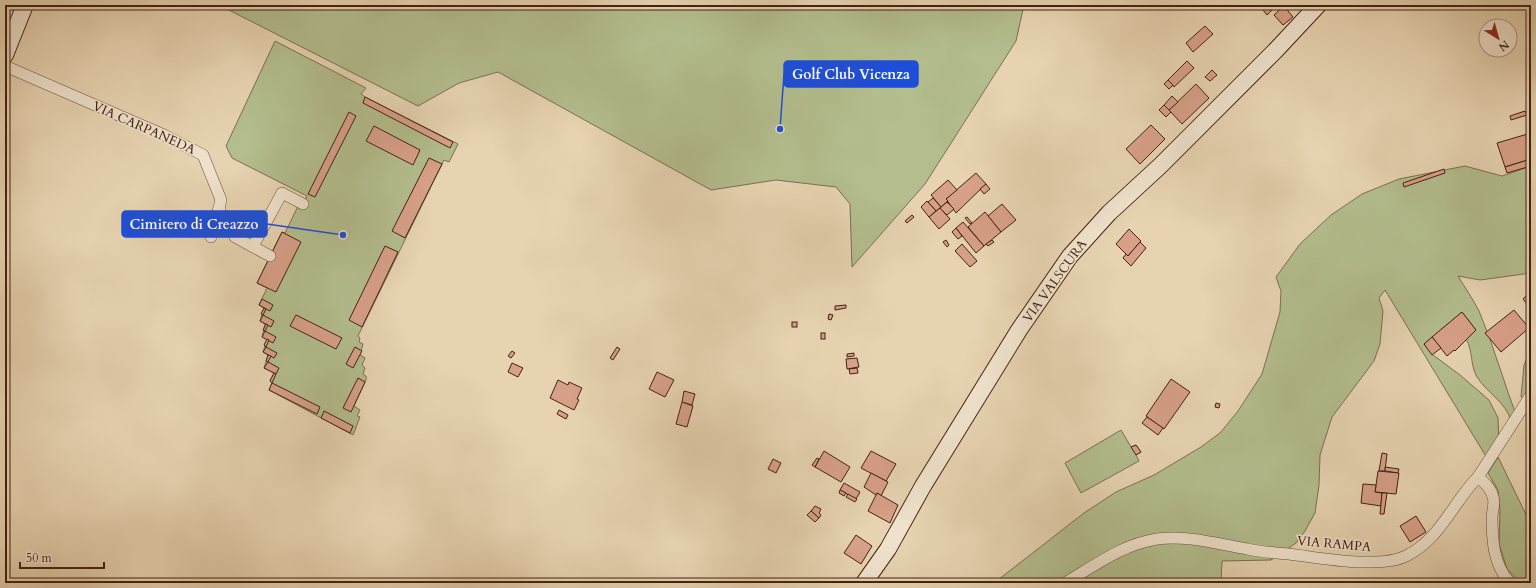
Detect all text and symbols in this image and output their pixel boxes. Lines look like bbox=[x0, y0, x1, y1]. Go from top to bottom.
north arrow bbox=[1478, 18, 1518, 58]
text: N bbox=[1495, 37, 1512, 55]
callout: Golf Club Vicenza bbox=[784, 61, 918, 87]
text: Golf Club Vicenza bbox=[792, 65, 910, 84]
street label: VIA CARPANEDA bbox=[90, 97, 199, 159]
callout: Cimitero di Creazzo bbox=[122, 211, 267, 237]
text: Cimitero di Creazzo bbox=[129, 215, 259, 234]
street label: VIA VALSCURA bbox=[1019, 235, 1092, 326]
street label: VIA RAMPA bbox=[1296, 532, 1372, 556]
scale bar bbox=[20, 544, 104, 570]
text: 50 m bbox=[26, 550, 53, 566]

